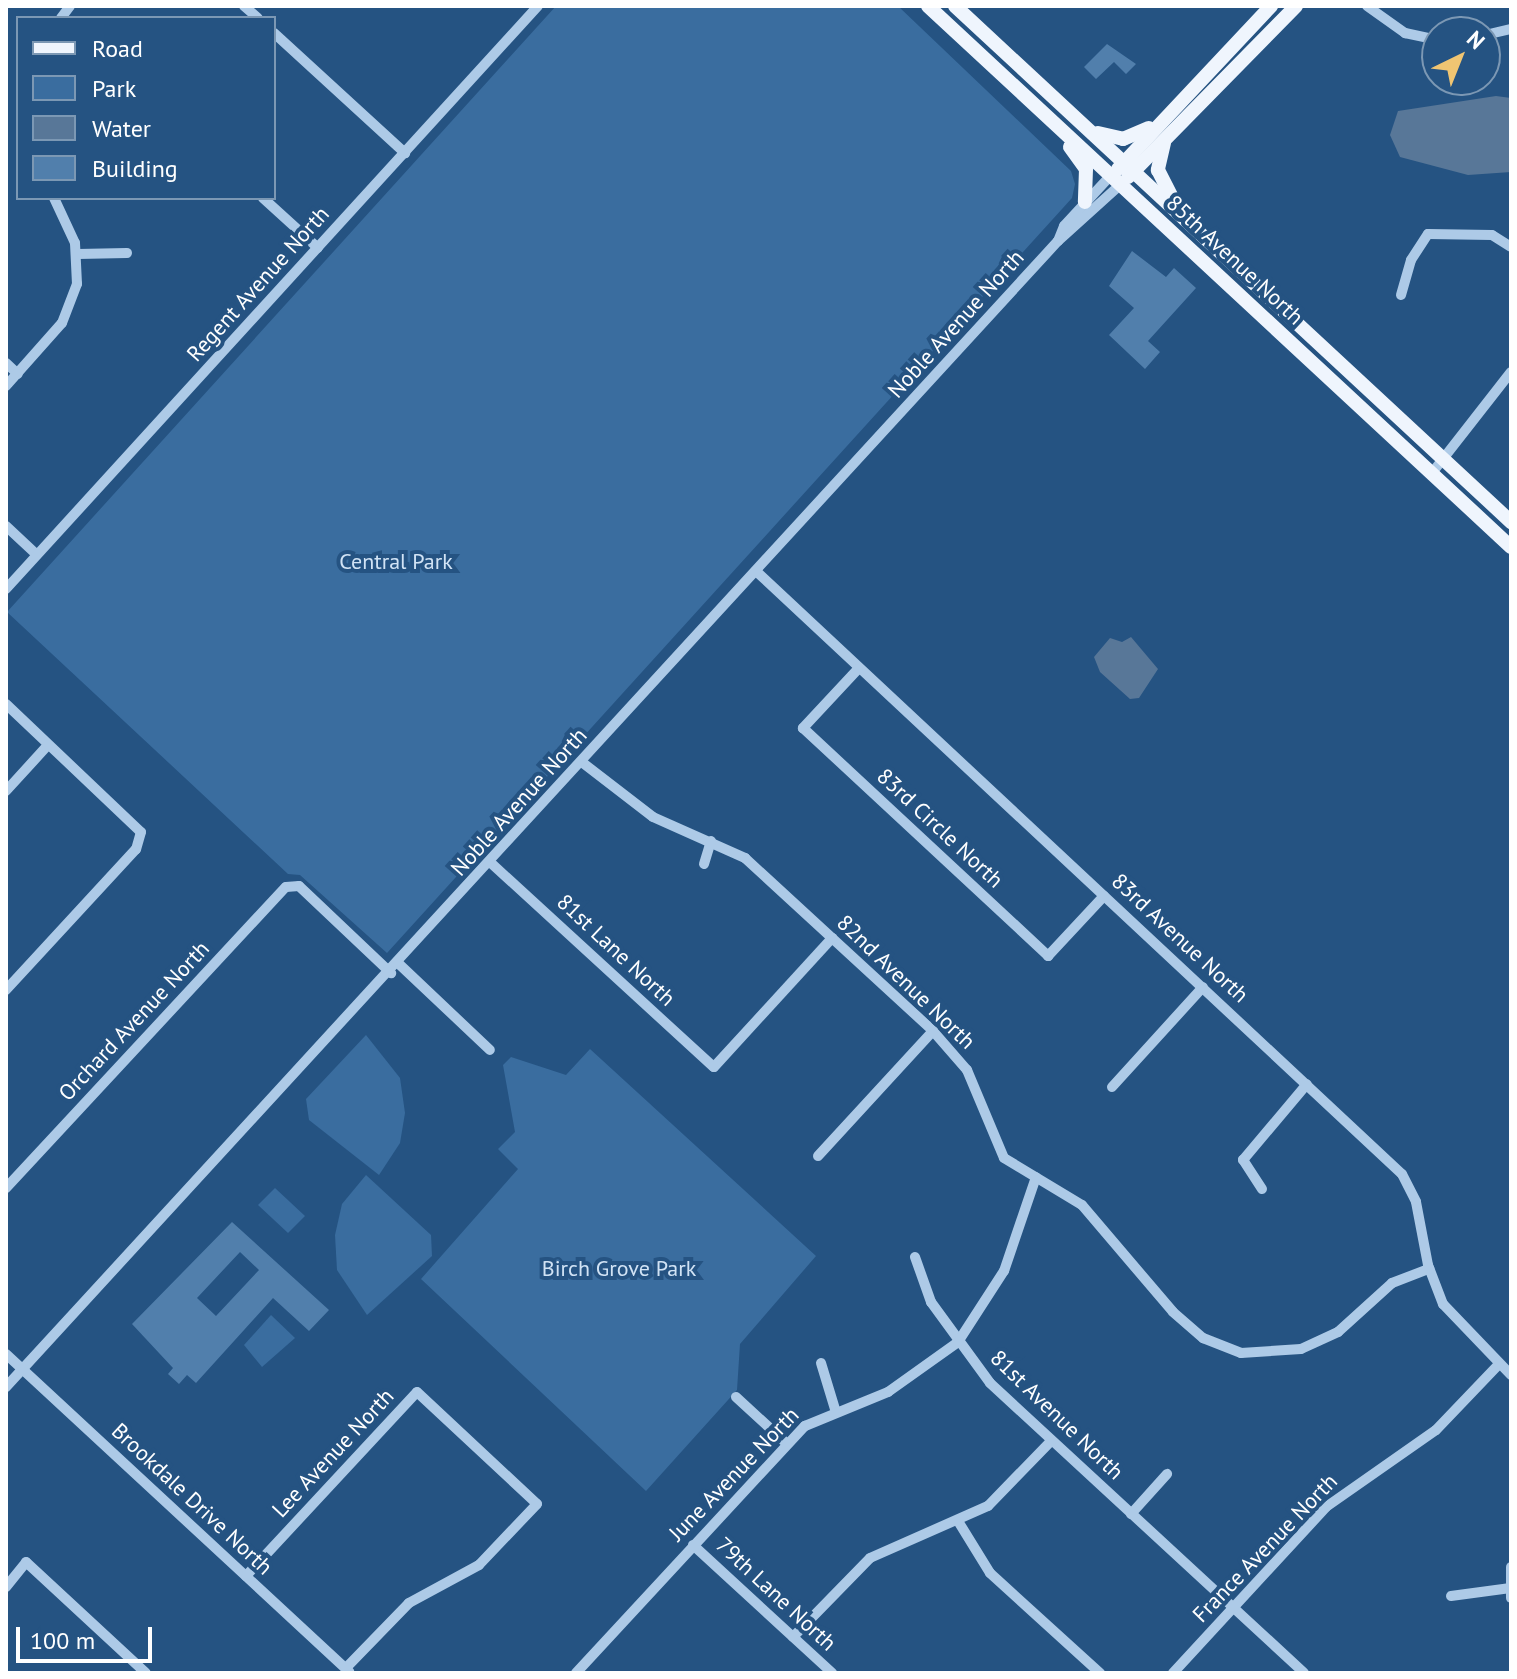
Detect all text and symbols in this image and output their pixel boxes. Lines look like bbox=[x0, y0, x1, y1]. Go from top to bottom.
legend bbox=[16, 16, 276, 200]
north arrow bbox=[1421, 16, 1501, 96]
text: N bbox=[1461, 25, 1491, 55]
text: Road bbox=[92, 33, 143, 64]
text: Park bbox=[92, 73, 136, 104]
text: Water bbox=[92, 113, 151, 144]
text: Building bbox=[92, 153, 178, 184]
street label: 85th Avenue North bbox=[1161, 190, 1309, 330]
street label: Regent Avenue North bbox=[181, 201, 335, 367]
street label: Noble Avenue North bbox=[882, 244, 1030, 404]
park label: Central Park bbox=[339, 549, 453, 575]
street label: Noble Avenue North bbox=[445, 722, 593, 882]
street label: 83rd Circle North bbox=[871, 763, 1009, 893]
street label: 83rd Avenue North bbox=[1106, 868, 1254, 1008]
street label: 81st Lane North bbox=[552, 889, 680, 1011]
street label: 82nd Avenue North bbox=[831, 909, 981, 1055]
street label: Orchard Avenue North bbox=[53, 935, 215, 1107]
park label: Birch Grove Park bbox=[542, 1256, 696, 1282]
street label: 81st Avenue North bbox=[985, 1345, 1129, 1485]
street label: Lee Avenue North bbox=[266, 1383, 400, 1523]
street label: June Avenue North bbox=[663, 1401, 805, 1547]
street label: Brookdale Drive North bbox=[106, 1418, 278, 1580]
street label: France Avenue North bbox=[1187, 1468, 1343, 1628]
street label: 79th Lane North bbox=[710, 1532, 842, 1656]
scale bar bbox=[20, 1611, 156, 1661]
text: 100 m bbox=[30, 1625, 95, 1656]

